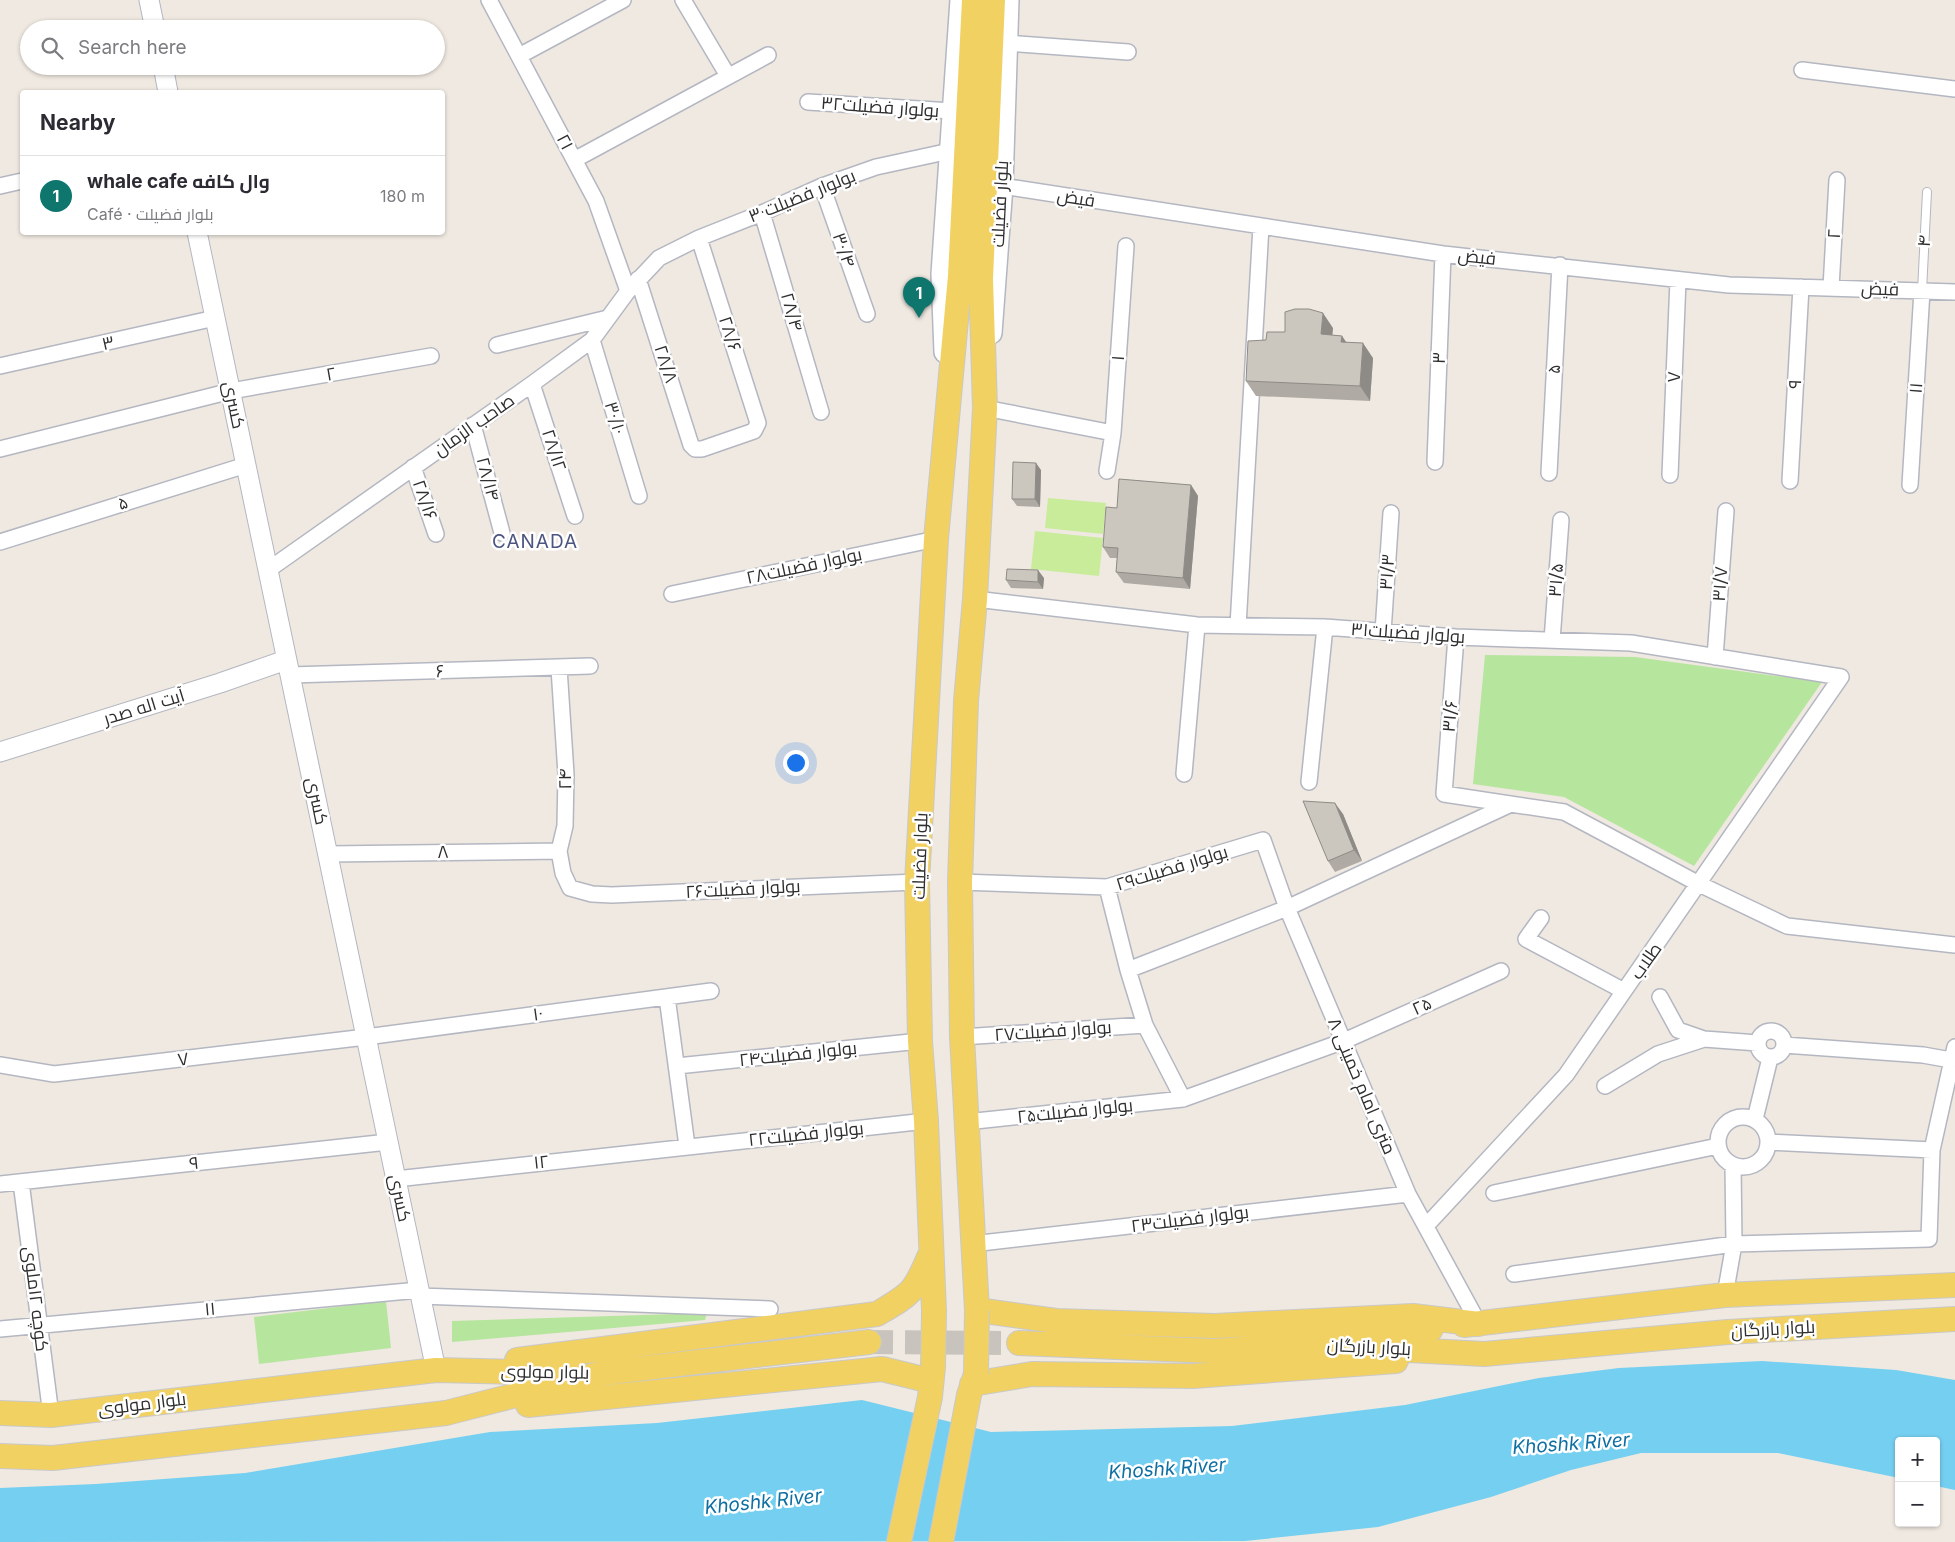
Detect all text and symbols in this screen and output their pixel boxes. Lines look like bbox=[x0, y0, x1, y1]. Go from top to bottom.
search box bbox=[20, 20, 445, 75]
icon: search bbox=[38, 34, 66, 62]
text: Search here bbox=[78, 36, 187, 59]
street label: بولوار فضیلت۳۲ bbox=[820, 92, 940, 122]
text: Nearby bbox=[40, 110, 115, 135]
street label: ۲۱ bbox=[553, 130, 578, 153]
street label: بلوار فضیلت bbox=[987, 160, 1013, 248]
street label: بولوار فضیلت۳۰ bbox=[745, 165, 859, 227]
text: whale cafe وال کافه bbox=[87, 170, 270, 193]
street label: فیض bbox=[1055, 184, 1097, 212]
text: 1 bbox=[53, 186, 59, 206]
text: 180 m bbox=[380, 186, 425, 206]
text: Café · بلوار فضیلت bbox=[87, 204, 214, 224]
street label: ۲ bbox=[1823, 229, 1844, 239]
street label: ۳۰/۴ bbox=[829, 230, 860, 270]
street label: ۴ bbox=[1913, 234, 1934, 247]
street label: فیض bbox=[1457, 244, 1497, 270]
pin: 1 bbox=[903, 277, 935, 318]
street label: فیض bbox=[1861, 277, 1899, 301]
street label: ۲۸/۴ bbox=[777, 290, 808, 334]
street label: ۲۸/۶ bbox=[715, 314, 746, 354]
street label: ۳ bbox=[100, 331, 116, 354]
street label: ۲۸/۸ bbox=[651, 342, 682, 385]
street label: ۳ bbox=[1428, 352, 1449, 364]
street label: ۱ bbox=[1107, 354, 1128, 361]
street label: ۲ bbox=[324, 362, 337, 385]
street label: ۵ bbox=[1543, 364, 1564, 374]
street label: ۷ bbox=[1663, 371, 1684, 383]
street label: کسری bbox=[218, 379, 250, 431]
street label: ۹ bbox=[1784, 379, 1805, 389]
street label: ۱۱ bbox=[1905, 382, 1926, 394]
street label: صاحب الزمان bbox=[429, 389, 519, 461]
street label: ۳۰/۱۰ bbox=[601, 399, 630, 437]
street label: ۲۸/۱۲ bbox=[538, 427, 571, 473]
street label: ۲۸/۱۴ bbox=[473, 455, 504, 503]
street label: ۲۸/۱۶ bbox=[409, 477, 442, 523]
street label: ۵ bbox=[115, 491, 131, 514]
district label: CANADA bbox=[492, 530, 578, 553]
street label: بولوار فضیلت۲۸ bbox=[744, 543, 864, 589]
street label: ۳۱/۳ bbox=[1375, 553, 1398, 591]
street label: ۳۱/۵ bbox=[1544, 562, 1567, 598]
street label: ۳۱/۷ bbox=[1708, 566, 1731, 602]
street label: بولوار فضیلت۳۱ bbox=[1350, 618, 1466, 648]
street label: ۶ bbox=[435, 660, 445, 681]
street label: آیت اله صدر bbox=[100, 684, 187, 730]
street label: ۳۱/۶ bbox=[1438, 699, 1461, 733]
your location bbox=[783, 750, 809, 776]
street label: ۲۴ bbox=[554, 768, 575, 790]
street label: کسری bbox=[301, 775, 333, 827]
street label: بلوار فضیلت bbox=[907, 812, 933, 900]
street label: ۸ bbox=[437, 841, 449, 862]
street label: بولوار فضیلت۲۹ bbox=[1113, 841, 1231, 895]
street label: بولوار فضیلت۲۶ bbox=[685, 875, 801, 903]
street label: طلاب bbox=[1626, 938, 1666, 983]
street label: ۲۵ bbox=[1409, 992, 1435, 1019]
street label: ۱۰ bbox=[531, 1002, 544, 1025]
street label: ۸ متری امام خمینی bbox=[1322, 1014, 1401, 1158]
street label: بولوار فضیلت۲۷ bbox=[994, 1016, 1112, 1046]
street label: بولوار فضیلت۲۴ bbox=[738, 1037, 858, 1071]
street label: ۷ bbox=[176, 1047, 190, 1070]
street label: بولوار فضیلت۲۵ bbox=[1016, 1094, 1134, 1128]
street label: بولوار فضیلت۲۲ bbox=[747, 1117, 865, 1151]
street label: ۱۲ bbox=[532, 1150, 550, 1173]
street label: ۹ bbox=[188, 1152, 200, 1173]
street label: کسری bbox=[384, 1172, 416, 1224]
street label: بولوار فضیلت۲۳ bbox=[1130, 1201, 1250, 1237]
street label: کوچه ۱۲ملوی bbox=[18, 1245, 53, 1353]
street label: ۱۱ bbox=[203, 1298, 216, 1319]
street label: بلوار بازرگان bbox=[1730, 1316, 1816, 1342]
street label: بلوار بازرگان bbox=[1326, 1334, 1412, 1360]
street label: بلوار مولوی bbox=[500, 1360, 590, 1384]
street label: بلوار مولوی bbox=[97, 1388, 187, 1420]
water label: Khoshk River bbox=[1512, 1428, 1631, 1459]
map controls bbox=[1895, 1437, 1940, 1527]
button: + bbox=[1895, 1437, 1940, 1482]
water label: Khoshk River bbox=[1108, 1453, 1227, 1484]
button: − bbox=[1895, 1482, 1940, 1527]
water label: Khoshk River bbox=[703, 1484, 824, 1519]

